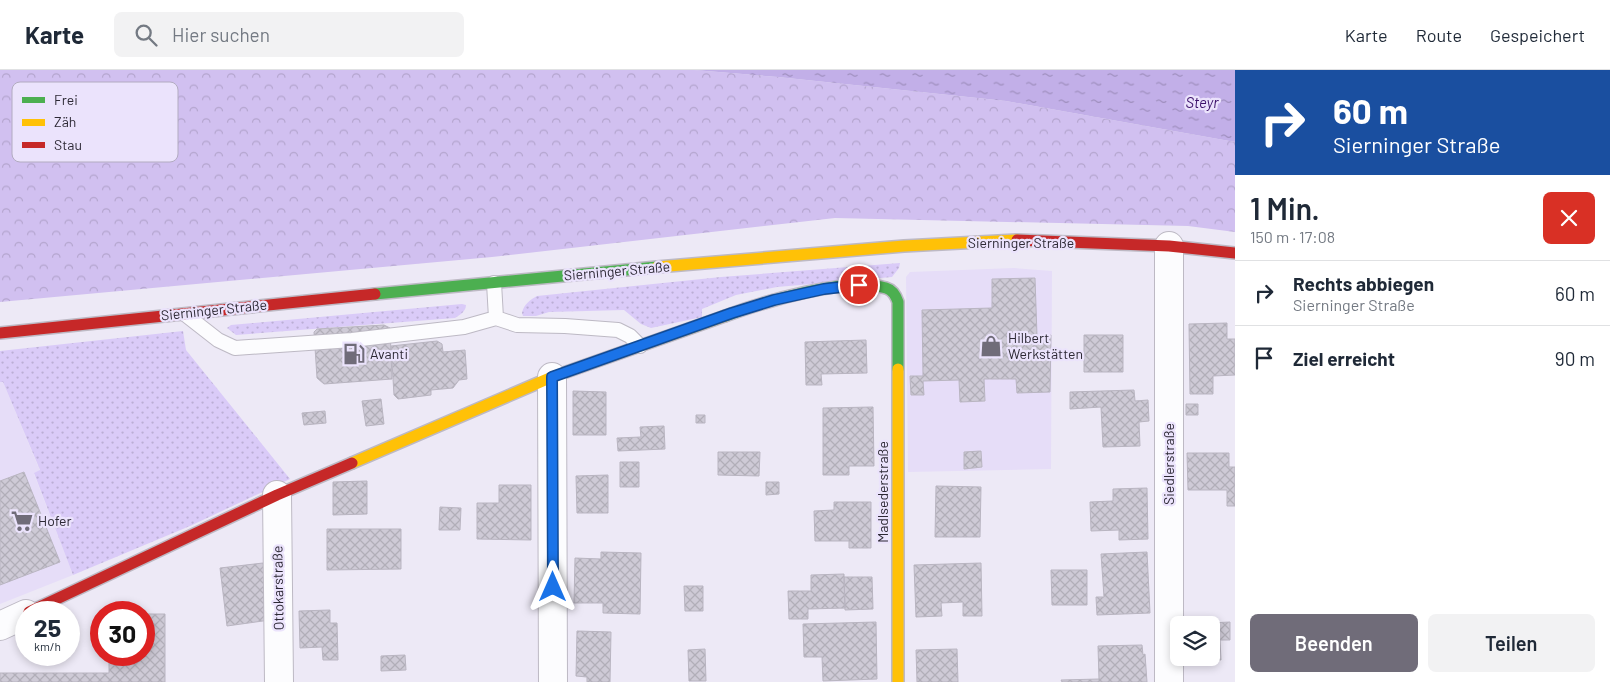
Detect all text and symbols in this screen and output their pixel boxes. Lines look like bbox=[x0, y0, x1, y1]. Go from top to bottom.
search box bbox=[114, 12, 464, 57]
text: Karte bbox=[25, 20, 84, 49]
icon: search bbox=[132, 21, 160, 49]
text: Hier suchen bbox=[172, 23, 270, 46]
text: Karte bbox=[1345, 24, 1388, 46]
text: Route bbox=[1416, 24, 1462, 46]
text: Gespeichert bbox=[1490, 24, 1585, 46]
legend bbox=[12, 82, 178, 162]
text: 60 m bbox=[1333, 89, 1408, 131]
icon: right bbox=[1250, 90, 1315, 155]
text: Frei bbox=[54, 91, 78, 108]
water label: Steyr bbox=[1185, 93, 1219, 111]
text: Zäh bbox=[54, 113, 76, 130]
text: Sierninger Straße bbox=[1333, 131, 1500, 157]
text: Stau bbox=[54, 136, 82, 153]
text: 1 Min. bbox=[1250, 190, 1320, 226]
button: close bbox=[1543, 192, 1595, 244]
text: 150 m · 17:08 bbox=[1250, 227, 1335, 246]
street label: Sierninger Straße bbox=[968, 234, 1074, 251]
street label: Sierninger Straße bbox=[563, 257, 671, 284]
pin bbox=[838, 264, 880, 306]
icon: arrive bbox=[845, 271, 873, 299]
text: Rechts abbiegen bbox=[1293, 272, 1434, 295]
icon: right bbox=[1250, 279, 1278, 307]
text: 60 m bbox=[1555, 282, 1595, 305]
street label: Sierninger Straße bbox=[160, 295, 268, 324]
text: Sierninger Straße bbox=[1293, 295, 1415, 314]
place label: Hilbert Werkstätten bbox=[1008, 329, 1083, 362]
shop icon: Hilbert Werkstätten bbox=[978, 333, 1004, 359]
fuel station icon: Avanti bbox=[341, 341, 367, 367]
icon: arrive bbox=[1250, 344, 1278, 372]
place label: Avanti bbox=[370, 345, 408, 362]
text: Ziel erreicht bbox=[1293, 347, 1395, 370]
text: 90 m bbox=[1555, 347, 1595, 370]
street label: Siedlerstraße bbox=[1160, 423, 1177, 505]
street label: Madlsederstraße bbox=[874, 441, 891, 543]
supermarket icon: Hofer bbox=[9, 508, 35, 534]
place label: Hofer bbox=[38, 512, 72, 529]
street label: Ottokarstraße bbox=[268, 546, 287, 631]
position arrow bbox=[526, 560, 578, 612]
speed limit sign: 30 bbox=[90, 601, 155, 666]
text: 25 bbox=[34, 612, 61, 642]
button: Beenden bbox=[1250, 614, 1418, 672]
button: Teilen bbox=[1428, 614, 1595, 672]
map controls bbox=[1170, 616, 1220, 666]
button: layers bbox=[1170, 616, 1220, 666]
text: km/h bbox=[34, 639, 61, 653]

